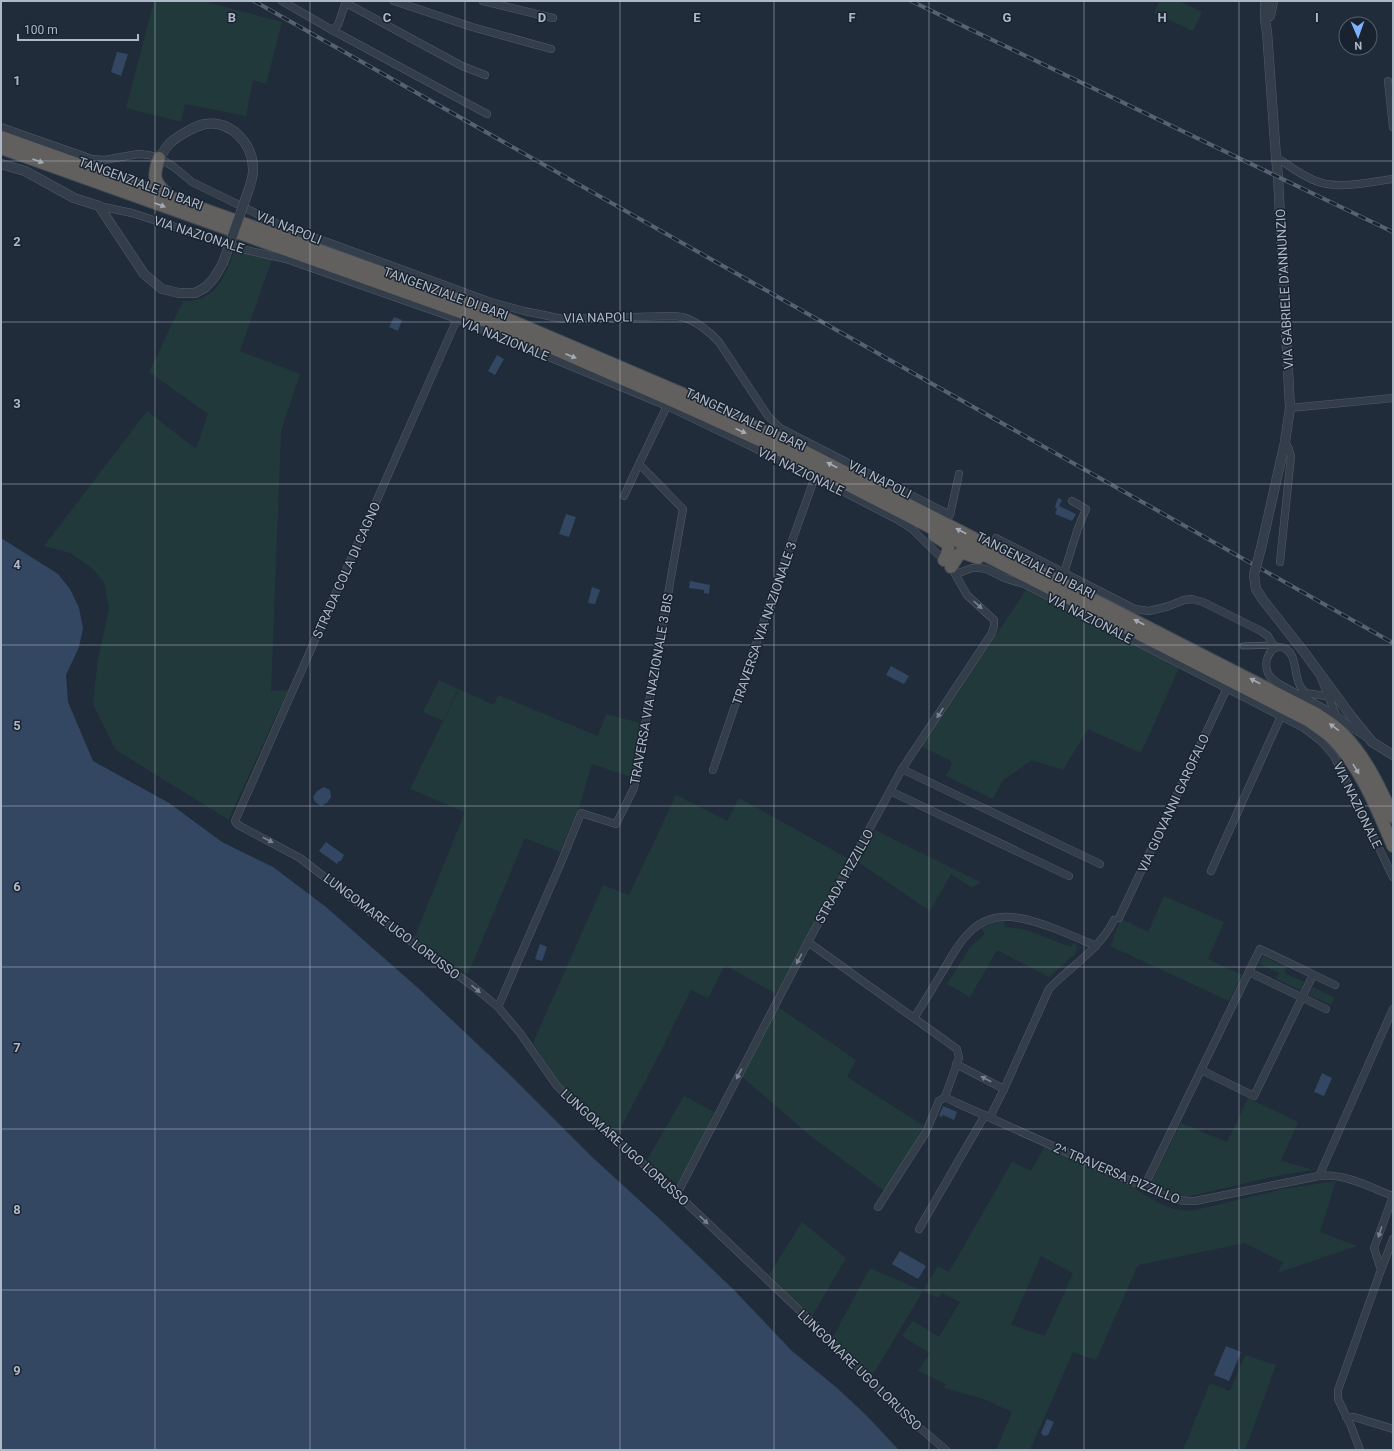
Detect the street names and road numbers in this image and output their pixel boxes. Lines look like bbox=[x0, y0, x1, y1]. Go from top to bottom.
street label: TANGENZIALE DI BARI bbox=[76, 154, 205, 213]
street label: VIA NAPOLI bbox=[254, 208, 324, 247]
street label: VIA GABRIELE D'ANNUNZIO bbox=[1273, 208, 1296, 370]
street label: VIA NAZIONALE bbox=[152, 213, 246, 256]
street label: TANGENZIALE DI BARI bbox=[381, 264, 510, 323]
street label: VIA NAPOLI bbox=[563, 309, 633, 326]
street label: VIA NAZIONALE bbox=[458, 315, 551, 364]
street label: TANGENZIALE DI BARI bbox=[683, 385, 809, 454]
street label: VIA NAZIONALE bbox=[755, 444, 846, 499]
street label: VIA NAPOLI bbox=[846, 457, 914, 502]
street label: STRADA COLA DI CAGNO bbox=[310, 500, 383, 641]
street label: TANGENZIALE DI BARI bbox=[974, 529, 1098, 602]
street label: TRAVERSA VIA NAZIONALE 3 bbox=[729, 540, 799, 707]
street label: VIA NAZIONALE bbox=[1044, 590, 1135, 646]
street label: TRAVERSA VIA NAZIONALE 3 BIS bbox=[627, 592, 676, 786]
street label: VIA GIOVANNI GAROFALO bbox=[1135, 732, 1212, 875]
street label: VIA NAZIONALE bbox=[1330, 760, 1385, 851]
street label: STRADA PIZZILLO bbox=[812, 826, 877, 926]
street label: LUNGOMARE UGO LORUSSO bbox=[321, 870, 463, 983]
street label: LUNGOMARE UGO LORUSSO bbox=[558, 1086, 692, 1209]
street label: 2^ TRAVERSA PIZZILLO bbox=[1051, 1140, 1182, 1207]
street label: LUNGOMARE UGO LORUSSO bbox=[795, 1307, 925, 1434]

